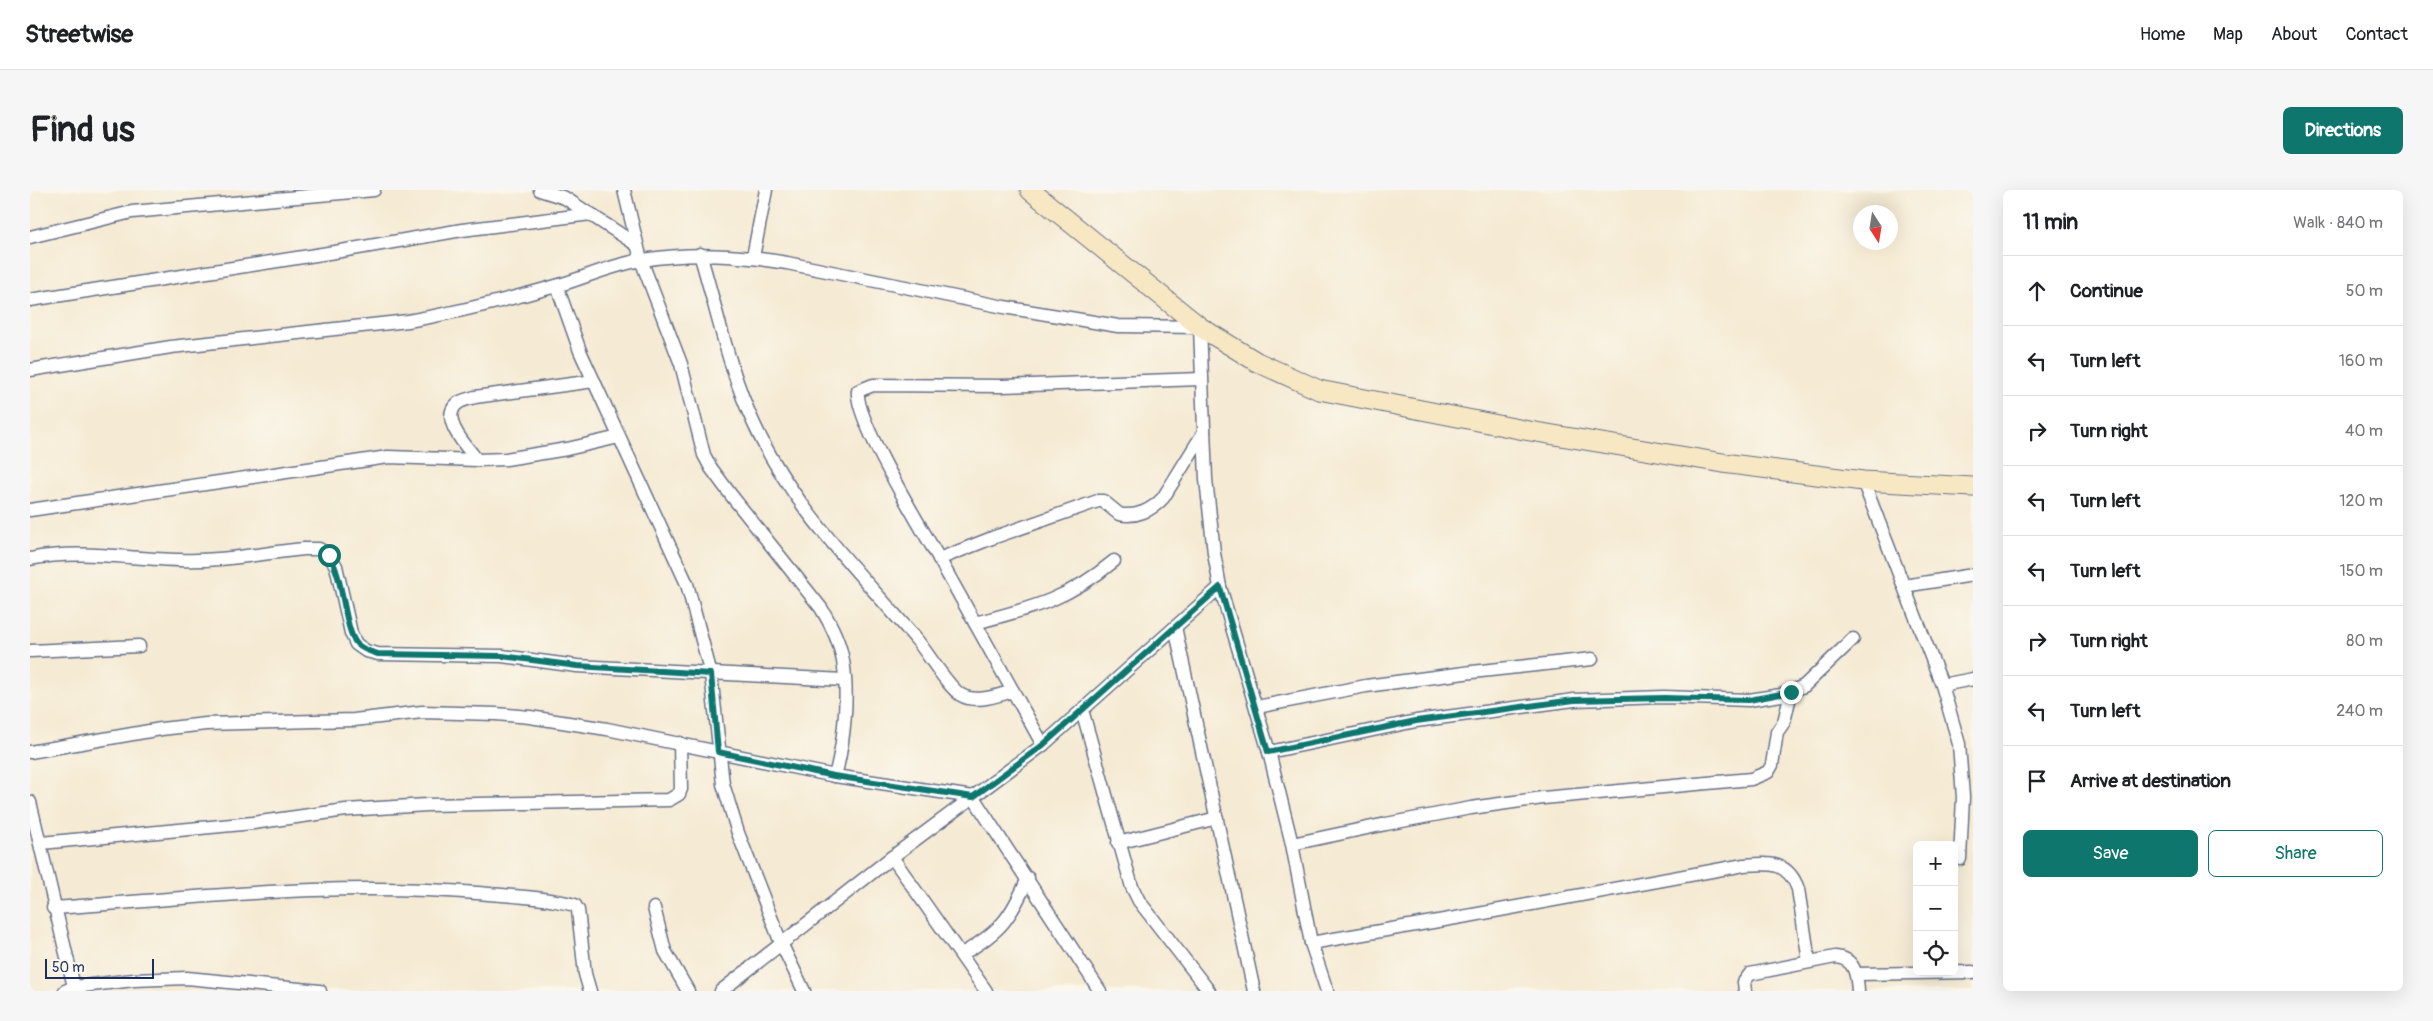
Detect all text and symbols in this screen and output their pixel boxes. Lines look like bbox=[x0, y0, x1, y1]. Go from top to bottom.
text: Streetwise bbox=[25, 20, 133, 49]
text: Home bbox=[2140, 23, 2185, 46]
text: Map bbox=[2213, 23, 2243, 46]
text: About bbox=[2271, 23, 2317, 46]
text: Contact bbox=[2345, 23, 2408, 46]
button: Directions bbox=[2283, 107, 2403, 154]
text: Find us bbox=[30, 108, 135, 152]
north arrow bbox=[1853, 205, 1898, 250]
text: 11 min bbox=[2023, 209, 2078, 236]
text: Walk · 840 m bbox=[2293, 213, 2383, 233]
icon: ahead bbox=[2023, 277, 2051, 305]
text: Continue bbox=[2070, 279, 2143, 303]
text: 50 m bbox=[2346, 281, 2383, 301]
icon: left bbox=[2023, 347, 2051, 375]
text: Turn left bbox=[2070, 349, 2140, 373]
text: 160 m bbox=[2339, 351, 2383, 371]
icon: right bbox=[2023, 417, 2051, 445]
text: Turn right bbox=[2070, 419, 2148, 443]
text: 40 m bbox=[2345, 421, 2383, 441]
icon: left bbox=[2023, 487, 2051, 515]
text: Turn left bbox=[2070, 489, 2140, 513]
text: 120 m bbox=[2339, 491, 2383, 511]
route start bbox=[318, 544, 341, 567]
icon: left bbox=[2023, 557, 2051, 585]
text: Turn left bbox=[2070, 559, 2140, 583]
text: 150 m bbox=[2339, 561, 2383, 581]
icon: right bbox=[2023, 627, 2051, 655]
text: Turn right bbox=[2070, 629, 2148, 653]
text: 80 m bbox=[2346, 631, 2383, 651]
route end bbox=[1780, 681, 1803, 704]
icon: left bbox=[2023, 697, 2051, 725]
text: Turn left bbox=[2070, 699, 2140, 723]
text: 240 m bbox=[2336, 701, 2383, 721]
icon: arrive bbox=[2023, 767, 2051, 795]
text: Arrive at destination bbox=[2070, 769, 2231, 793]
button: Save bbox=[2023, 830, 2198, 877]
button: Share bbox=[2208, 830, 2383, 877]
map controls bbox=[1913, 841, 1958, 976]
button: + bbox=[1913, 841, 1958, 886]
button: − bbox=[1913, 886, 1958, 931]
button: locate bbox=[1913, 931, 1958, 976]
scale bar bbox=[45, 956, 154, 979]
text: 50 m bbox=[52, 959, 85, 976]

